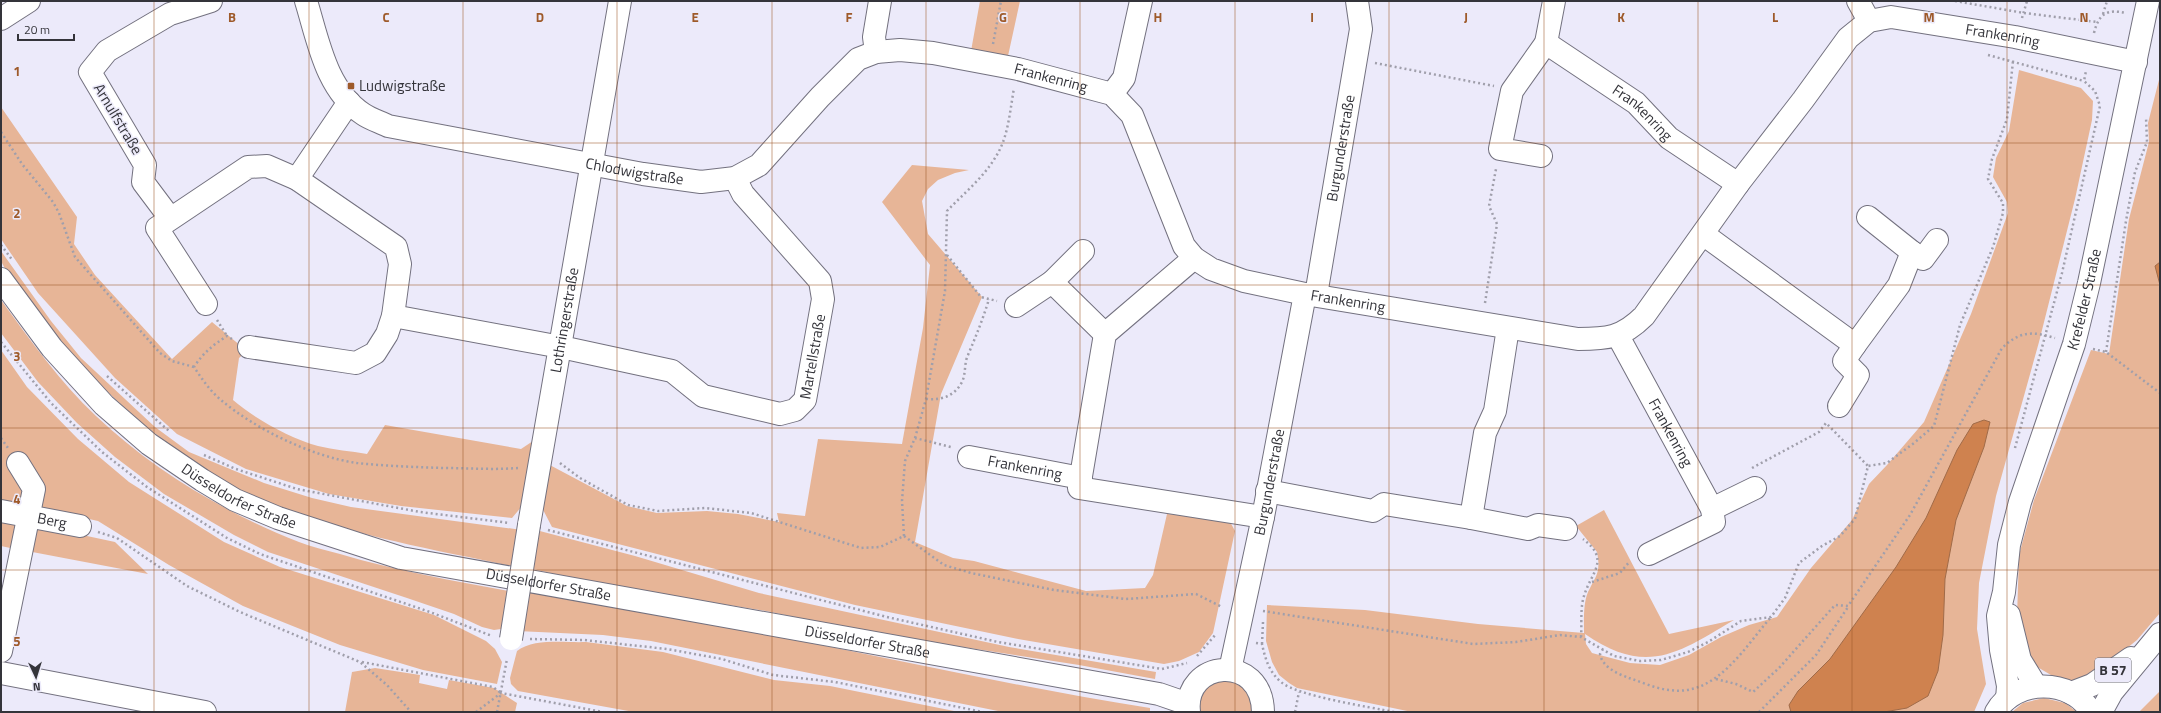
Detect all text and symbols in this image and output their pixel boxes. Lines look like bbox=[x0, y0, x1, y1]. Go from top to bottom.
text: B bbox=[228, 7, 236, 27]
text: C bbox=[382, 7, 390, 27]
text: D bbox=[536, 7, 544, 27]
text: E bbox=[691, 7, 699, 27]
text: F bbox=[846, 7, 853, 27]
text: G bbox=[999, 7, 1007, 27]
text: H bbox=[1154, 7, 1162, 27]
text: I bbox=[1310, 7, 1314, 27]
text: J bbox=[1464, 7, 1468, 27]
text: K bbox=[1617, 7, 1625, 27]
text: L bbox=[1772, 7, 1778, 27]
text: M bbox=[1923, 7, 1935, 27]
text: N bbox=[2079, 7, 2089, 27]
scale bar bbox=[18, 16, 74, 42]
street label: Frankenring bbox=[1964, 17, 2042, 53]
text: 20 m bbox=[24, 20, 50, 39]
street label: Frankenring bbox=[1012, 56, 1091, 98]
text: 1 bbox=[13, 61, 21, 81]
place label: Ludwigstraße bbox=[359, 74, 446, 97]
street label: Frankenring bbox=[1608, 78, 1678, 146]
street label: Arnulfstraße bbox=[88, 79, 149, 159]
marker: Ludwigstraße bbox=[346, 81, 356, 91]
street label: Burgunderstraße bbox=[1320, 93, 1361, 203]
street label: Chlodwigstraße bbox=[584, 151, 685, 190]
text: 2 bbox=[13, 203, 21, 223]
street label: Krefelder Straße bbox=[2061, 247, 2107, 353]
street label: Lothringerstraße bbox=[544, 266, 585, 374]
street label: Frankenring bbox=[1309, 283, 1387, 318]
street label: Martellstraße bbox=[793, 312, 831, 401]
text: 3 bbox=[13, 346, 21, 366]
street label: Frankenring bbox=[1643, 394, 1699, 471]
street label: Burgunderstraße bbox=[1247, 427, 1290, 537]
street label: Frankenring bbox=[986, 449, 1065, 485]
street label: Düsseldorfer Straße bbox=[177, 457, 299, 534]
text: 4 bbox=[13, 489, 21, 509]
street label: Berg bbox=[35, 506, 69, 534]
street label: Düsseldorfer Straße bbox=[484, 561, 613, 606]
street label: Düsseldorfer Straße bbox=[803, 619, 932, 664]
text: 5 bbox=[13, 631, 21, 651]
north arrow bbox=[16, 657, 56, 697]
road number: B 57 bbox=[2095, 658, 2131, 682]
text: N bbox=[32, 679, 41, 695]

